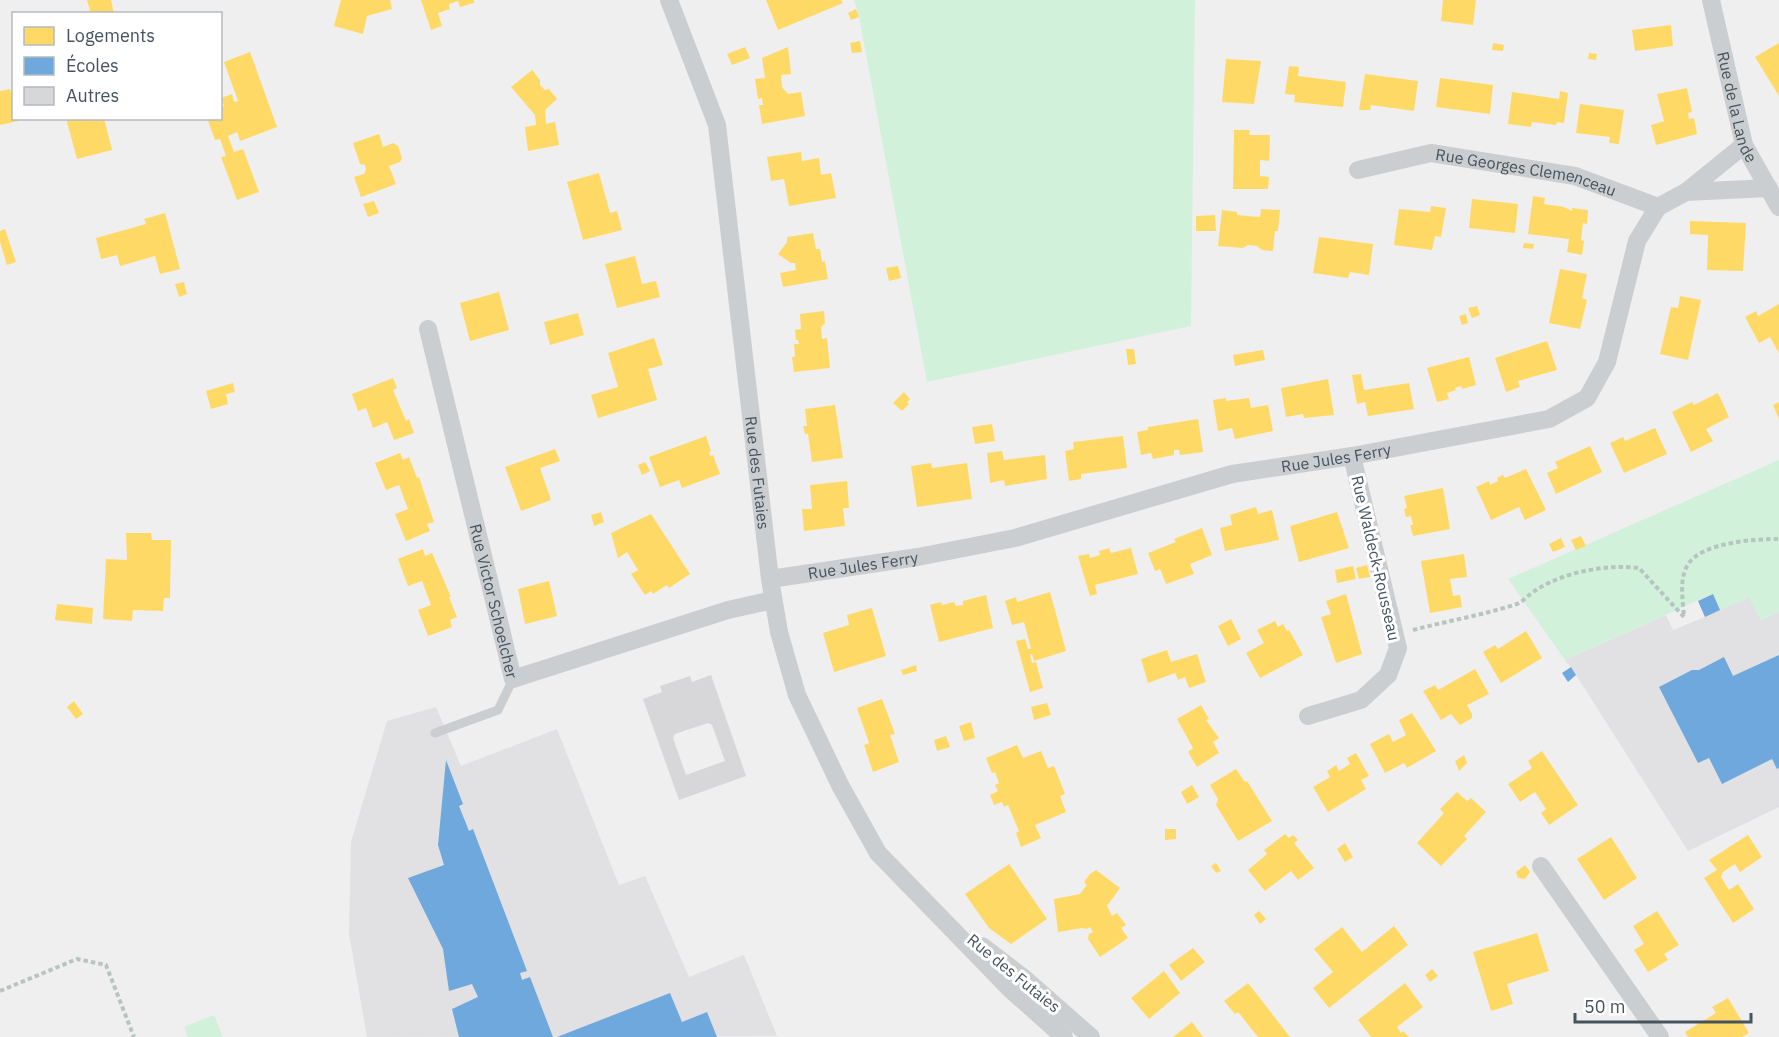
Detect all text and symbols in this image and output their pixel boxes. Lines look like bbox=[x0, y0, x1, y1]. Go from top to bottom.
legend bbox=[12, 12, 222, 120]
text: Logements bbox=[66, 24, 155, 47]
street label: Rue de la Lande bbox=[1713, 49, 1762, 166]
text: Écoles bbox=[66, 54, 119, 77]
text: Autres bbox=[66, 84, 119, 107]
street label: Rue Georges Clemenceau bbox=[1434, 144, 1619, 201]
street label: Rue des Futaies bbox=[741, 415, 774, 531]
street label: Rue Jules Ferry bbox=[1280, 439, 1393, 477]
street label: Rue Waldeck-Rousseau bbox=[1347, 473, 1405, 643]
street label: Rue Victor Schoelcher bbox=[466, 522, 523, 681]
street label: Rue Jules Ferry bbox=[807, 547, 919, 583]
street label: Rue des Futaies bbox=[963, 929, 1065, 1017]
scale bar bbox=[1575, 986, 1750, 1024]
text: 50 m bbox=[1584, 995, 1626, 1018]

